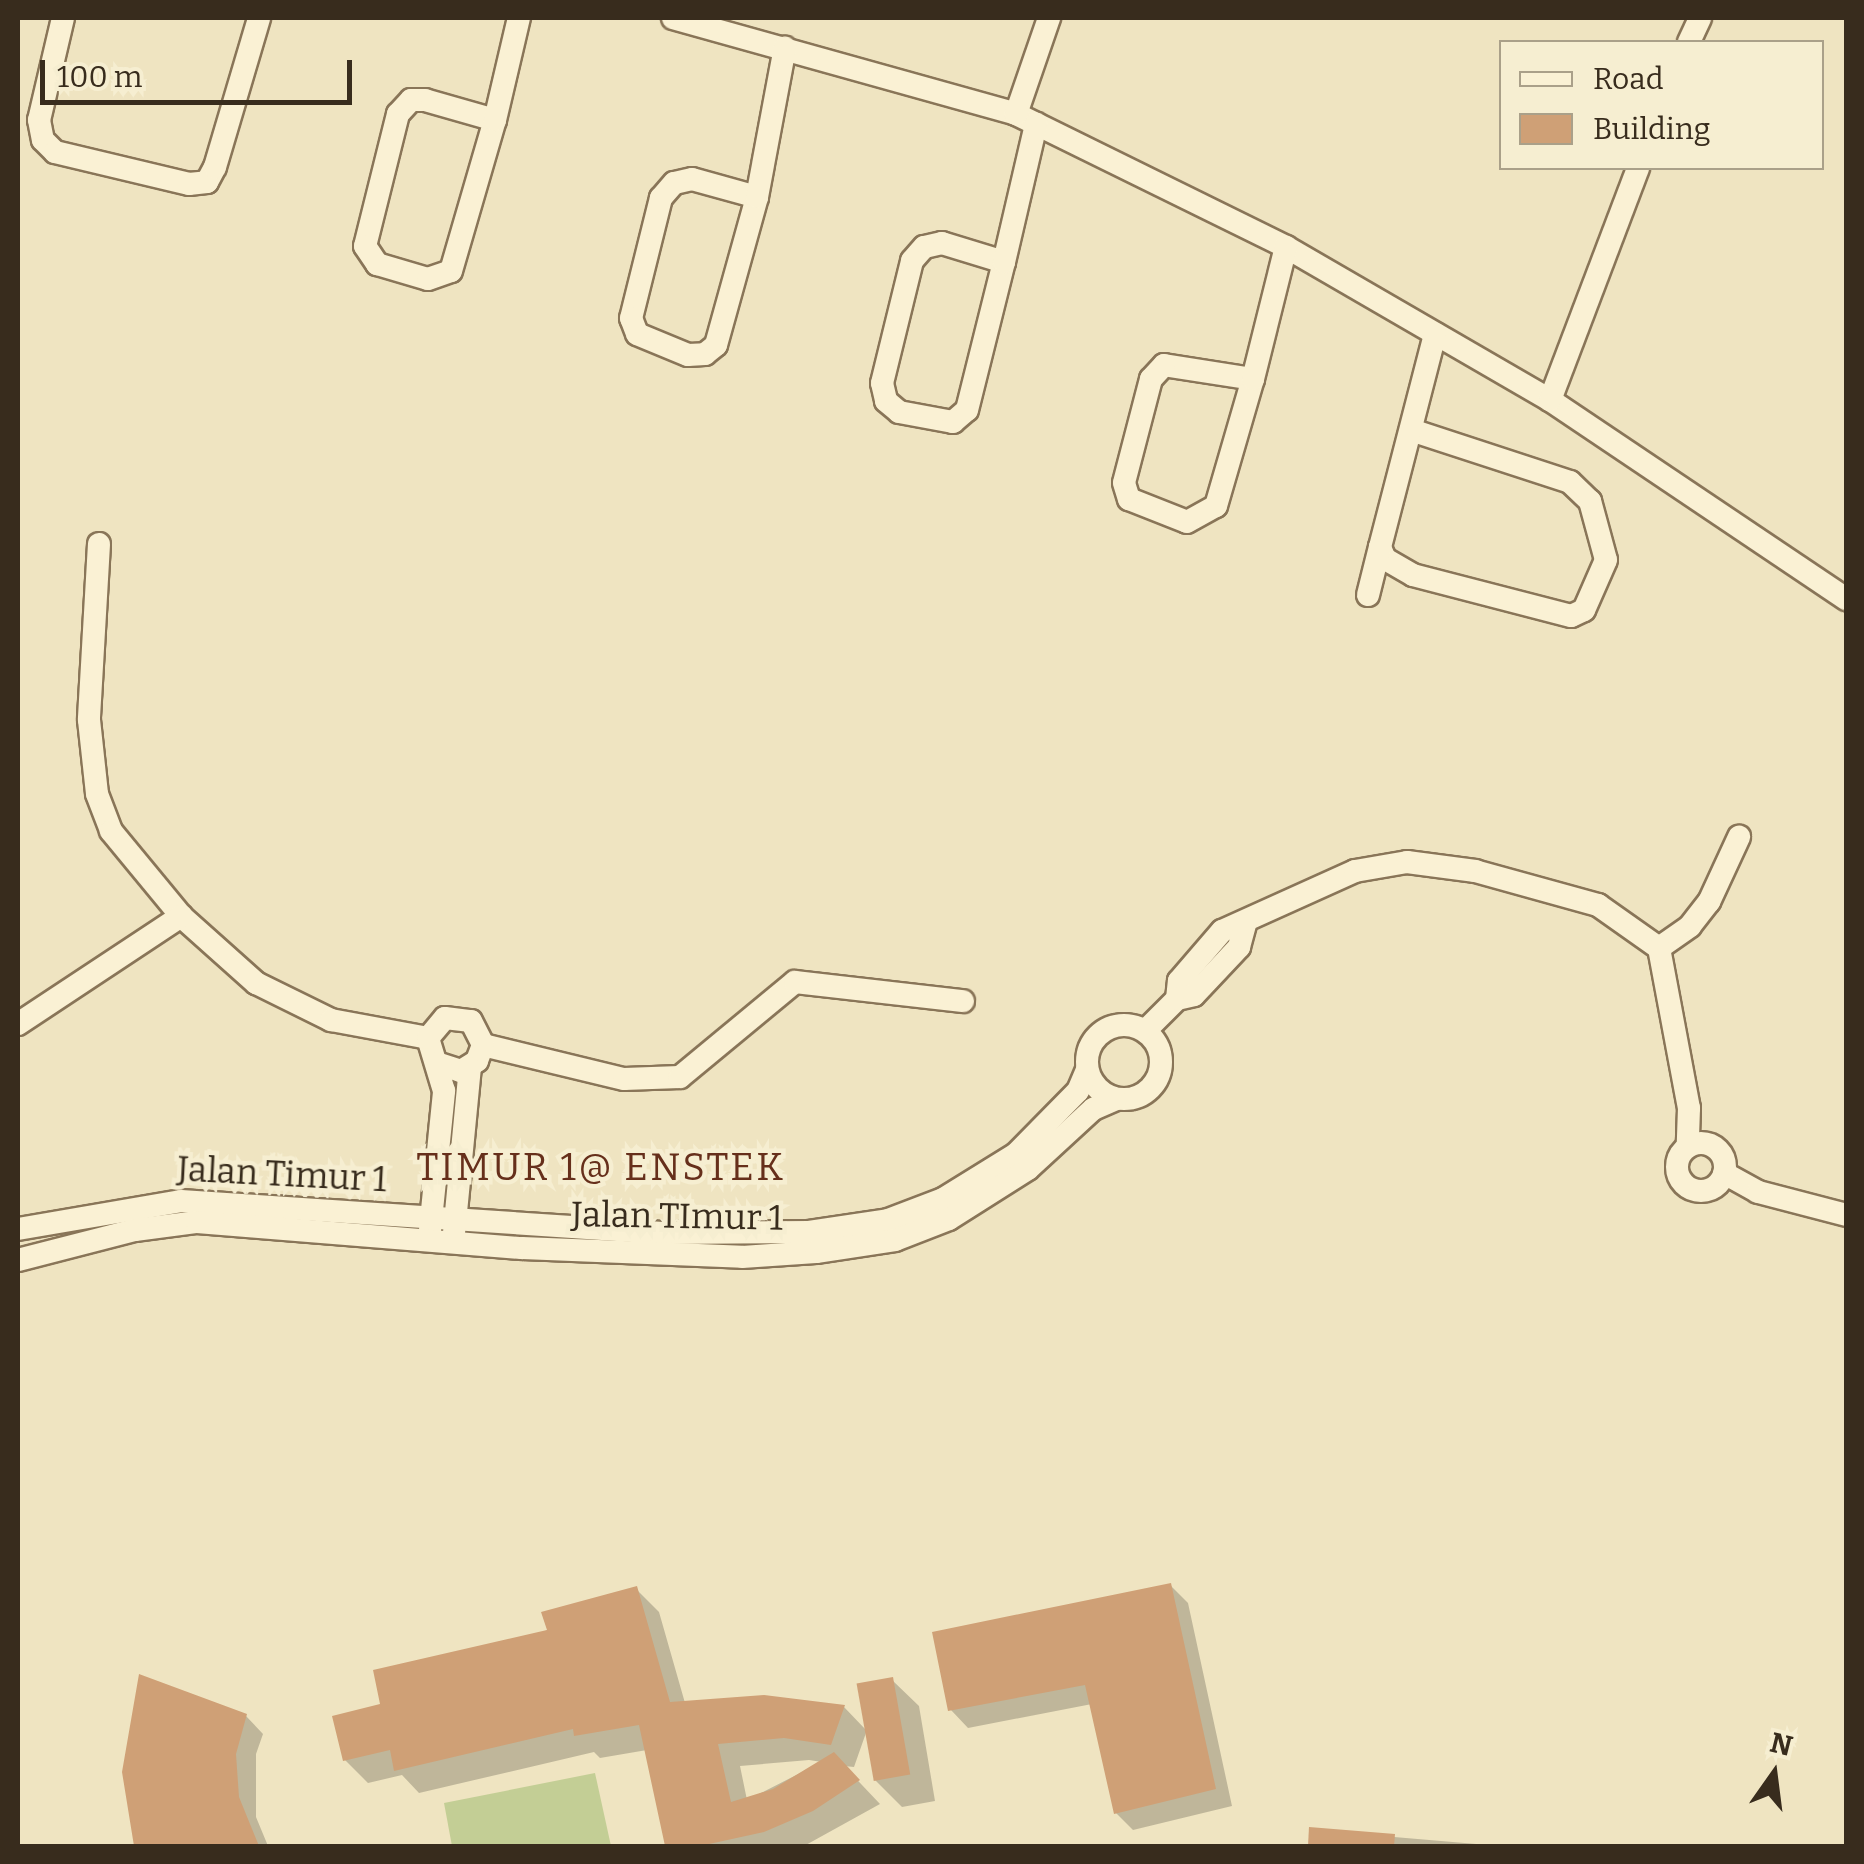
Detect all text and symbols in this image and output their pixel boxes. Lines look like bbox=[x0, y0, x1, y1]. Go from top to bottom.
scale bar bbox=[45, 40, 358, 102]
legend bbox=[1499, 40, 1824, 170]
text: 100 m bbox=[57, 59, 142, 95]
text: Road bbox=[1593, 61, 1664, 97]
text: Building bbox=[1593, 111, 1711, 147]
district label: TIMUR 1@ ENSTEK bbox=[416, 1145, 786, 1191]
street label: Jalan Timur 1 bbox=[176, 1148, 388, 1200]
street label: Jalan TImur 1 bbox=[571, 1193, 783, 1239]
north arrow bbox=[1724, 1724, 1824, 1824]
text: N bbox=[1767, 1726, 1796, 1763]

